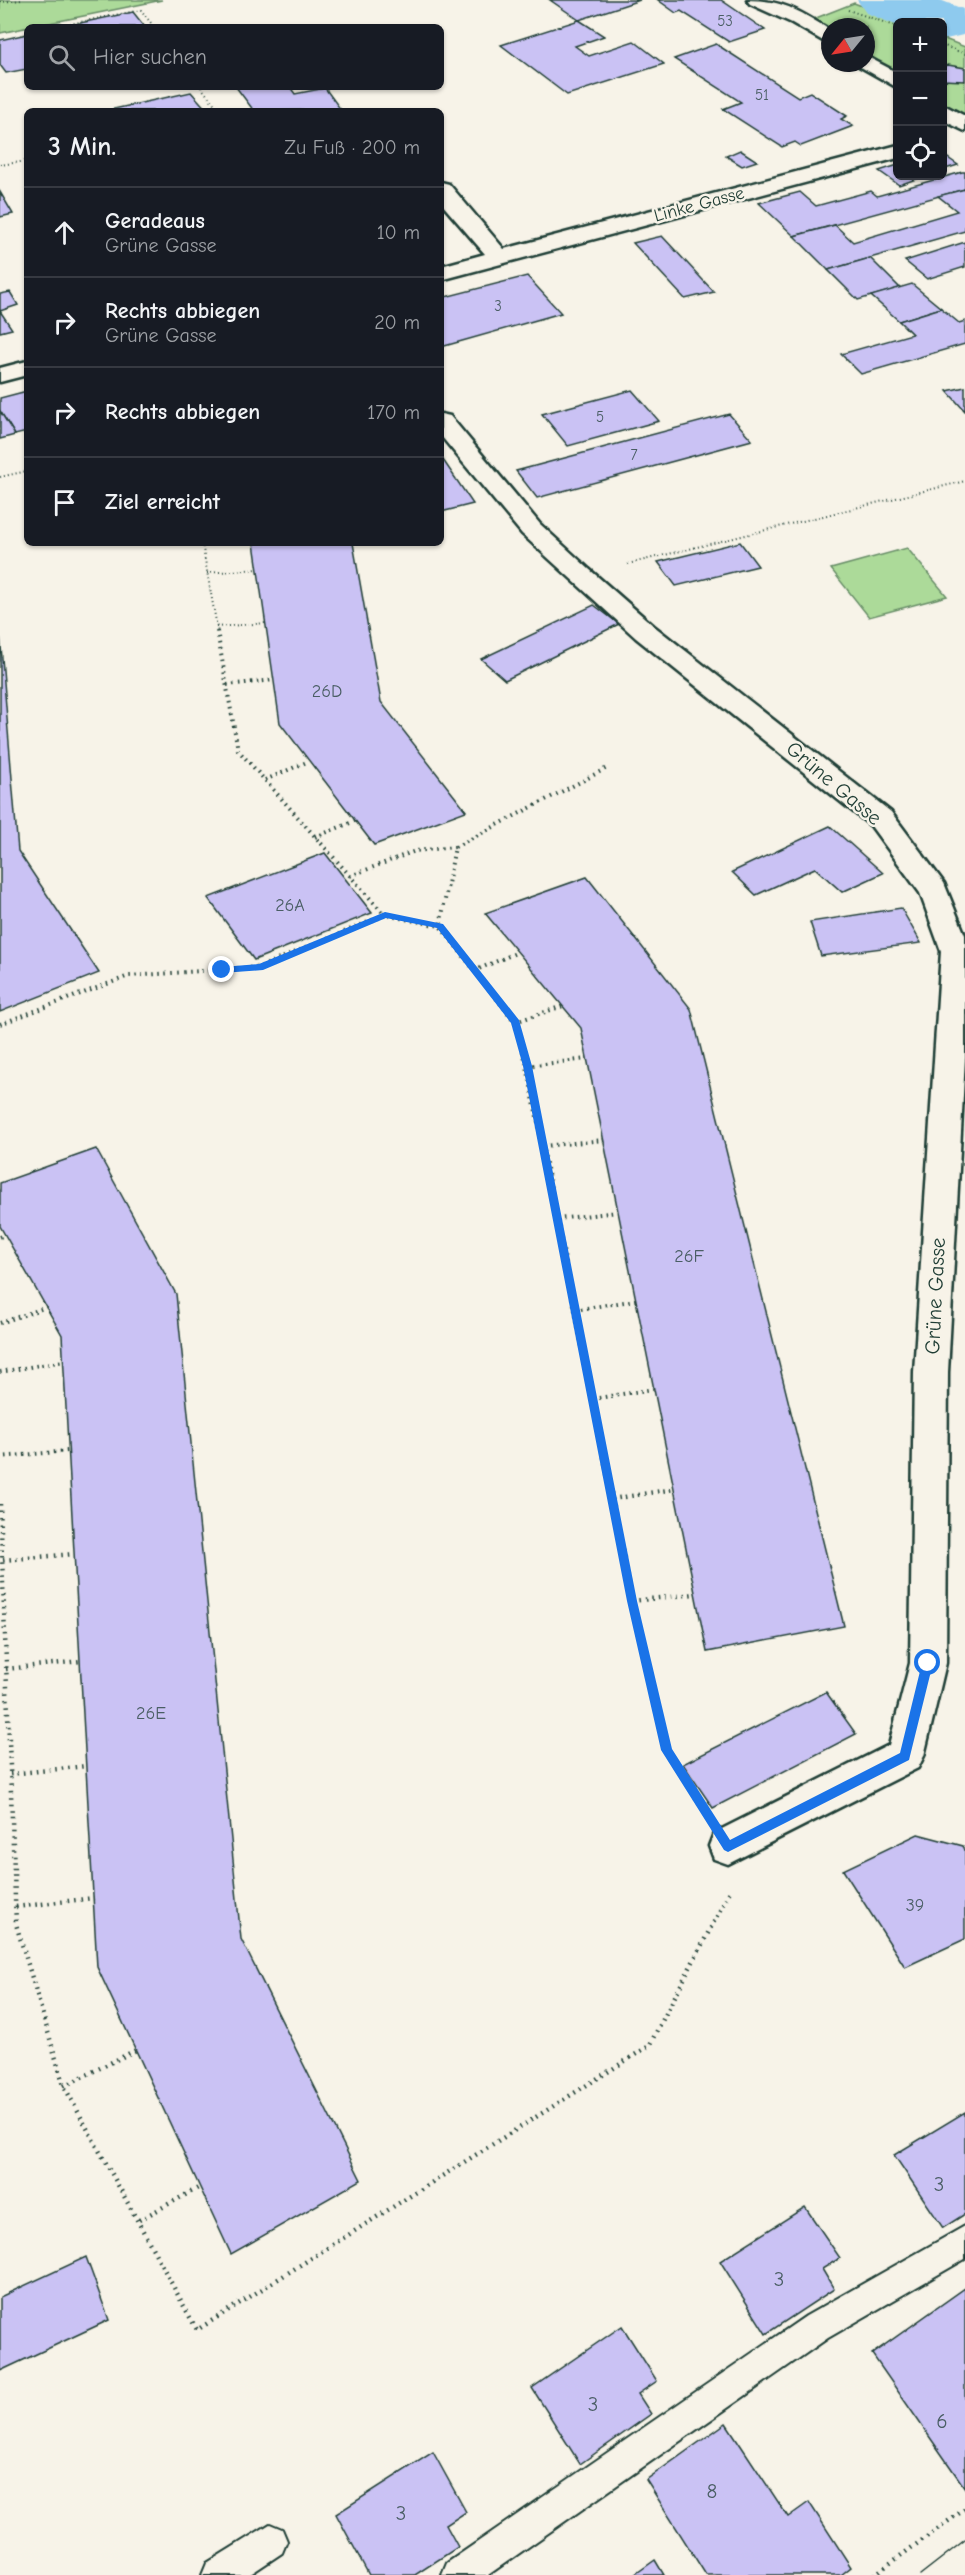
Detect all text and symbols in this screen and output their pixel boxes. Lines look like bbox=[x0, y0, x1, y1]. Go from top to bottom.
house number: 53 bbox=[717, 12, 733, 30]
north arrow bbox=[821, 18, 875, 72]
map controls bbox=[893, 18, 947, 180]
button: + bbox=[893, 18, 947, 72]
search box bbox=[24, 24, 444, 90]
icon: search bbox=[45, 41, 78, 74]
text: Hier suchen bbox=[93, 44, 207, 70]
button: − bbox=[893, 72, 947, 126]
house number: 51 bbox=[755, 86, 769, 104]
button: locate bbox=[893, 126, 947, 180]
text: 3 Min. bbox=[48, 132, 116, 162]
text: Zu Fuß · 200 m bbox=[284, 136, 420, 159]
street label: Linke Gasse bbox=[652, 182, 747, 227]
text: Geradeaus bbox=[105, 208, 205, 234]
icon: ahead bbox=[48, 216, 81, 249]
text: 10 m bbox=[377, 221, 420, 244]
text: Grüne Gasse bbox=[105, 234, 216, 257]
house number: 3 bbox=[494, 297, 502, 315]
text: Rechts abbiegen bbox=[105, 298, 260, 324]
icon: right bbox=[48, 306, 81, 339]
text: 20 m bbox=[374, 311, 420, 334]
text: Grüne Gasse bbox=[105, 324, 216, 347]
icon: right bbox=[48, 396, 81, 429]
text: Rechts abbiegen bbox=[105, 399, 260, 425]
text: 170 m bbox=[367, 401, 420, 424]
house number: 5 bbox=[596, 408, 604, 426]
house number: 7 bbox=[630, 446, 638, 464]
icon: arrive bbox=[48, 486, 81, 519]
text: Ziel erreicht bbox=[105, 489, 220, 515]
house number: 26D bbox=[312, 681, 342, 702]
street label: Grüne Gasse bbox=[781, 736, 887, 830]
house number: 26A bbox=[275, 895, 305, 916]
route end bbox=[208, 956, 234, 982]
street label: Grüne Gasse bbox=[920, 1237, 950, 1355]
house number: 26F bbox=[674, 1246, 704, 1267]
route start bbox=[914, 1649, 940, 1675]
house number: 26E bbox=[136, 1703, 166, 1724]
house number: 39 bbox=[906, 1895, 924, 1916]
house number: 3 bbox=[934, 2172, 944, 2196]
house number: 3 bbox=[774, 2267, 784, 2291]
house number: 3 bbox=[588, 2392, 598, 2416]
house number: 6 bbox=[936, 2409, 948, 2433]
house number: 8 bbox=[707, 2479, 717, 2503]
house number: 3 bbox=[396, 2501, 406, 2525]

